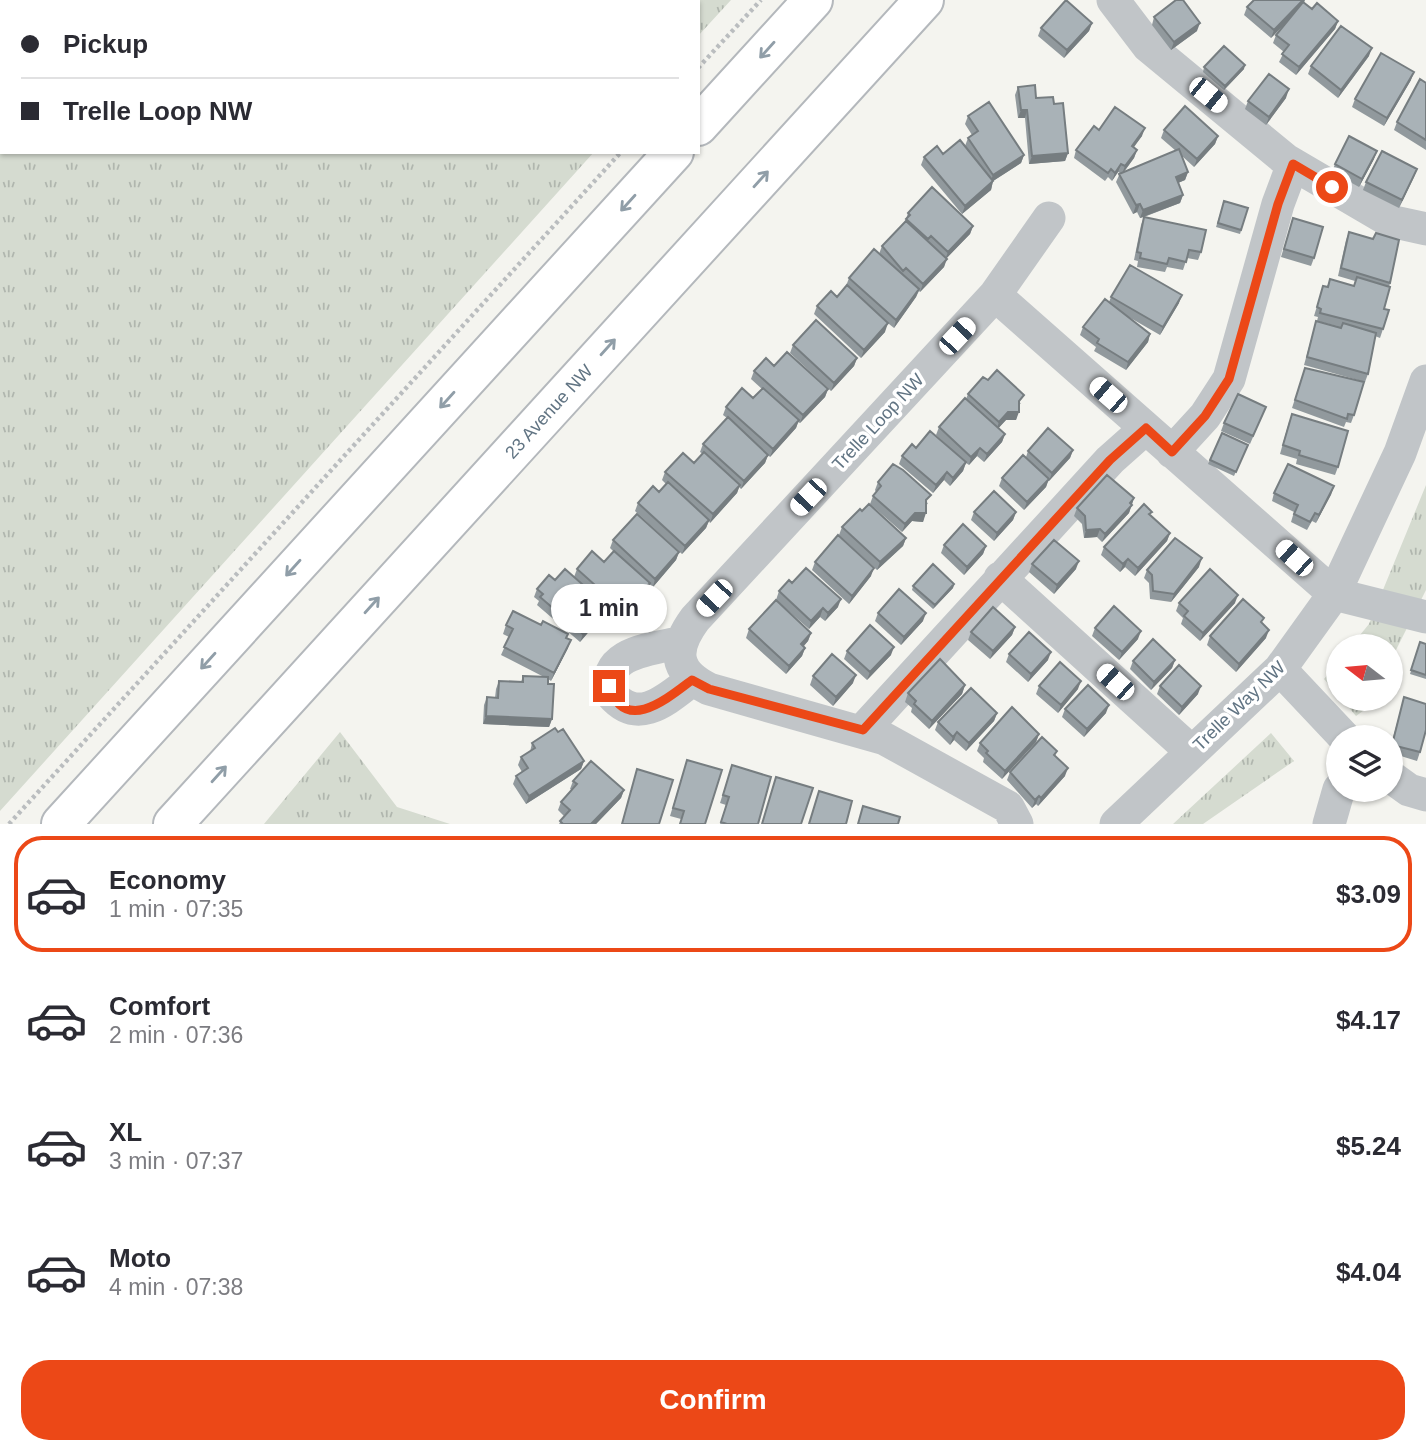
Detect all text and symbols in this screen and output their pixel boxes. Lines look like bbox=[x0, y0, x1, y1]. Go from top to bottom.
text: Pickup bbox=[63, 29, 148, 59]
one-way arrow bbox=[759, 41, 775, 59]
car bbox=[1186, 74, 1231, 116]
text: Trelle Loop NW bbox=[63, 96, 252, 126]
one-way arrow bbox=[753, 171, 770, 188]
route start bbox=[1316, 171, 1348, 203]
one-way arrow bbox=[620, 194, 636, 212]
car bbox=[935, 313, 980, 359]
one-way arrow bbox=[600, 338, 616, 356]
street label: 23 Avenue NW bbox=[501, 361, 597, 463]
street label: Trelle Loop NW bbox=[828, 370, 928, 474]
car bbox=[1086, 373, 1131, 417]
one-way arrow bbox=[439, 391, 455, 409]
car bbox=[786, 474, 831, 520]
car bbox=[1272, 536, 1317, 580]
one-way arrow bbox=[285, 559, 302, 576]
car bbox=[692, 575, 737, 621]
callout: 1 min bbox=[551, 584, 667, 634]
text: 1 min bbox=[579, 595, 639, 621]
one-way arrow bbox=[364, 597, 381, 614]
north arrow bbox=[1326, 634, 1404, 710]
map controls bbox=[1326, 634, 1403, 802]
one-way arrow bbox=[200, 652, 216, 670]
street label: Trelle Way NW bbox=[1189, 657, 1289, 755]
car bbox=[1093, 660, 1138, 704]
route end bbox=[593, 670, 625, 702]
button: layers bbox=[1326, 725, 1403, 802]
one-way arrow bbox=[211, 765, 227, 783]
icon: car bbox=[25, 863, 88, 926]
text: Economy bbox=[109, 865, 226, 895]
text: $3.09 bbox=[1336, 879, 1401, 909]
text: 1 min · 07:35 bbox=[109, 896, 243, 922]
icon: car bbox=[25, 989, 88, 1052]
text: Comfort bbox=[109, 991, 210, 1021]
text: $4.17 bbox=[1336, 1005, 1401, 1035]
text: 2 min · 07:36 bbox=[109, 1022, 243, 1048]
icon: car bbox=[25, 1115, 88, 1178]
text: XL bbox=[109, 1117, 142, 1147]
text: $5.24 bbox=[1336, 1131, 1401, 1161]
text: 3 min · 07:37 bbox=[109, 1148, 243, 1174]
icon: car bbox=[25, 1241, 88, 1304]
text: Moto bbox=[109, 1243, 171, 1273]
text: $4.04 bbox=[1336, 1257, 1401, 1287]
text: 4 min · 07:38 bbox=[109, 1274, 243, 1300]
button: Confirm bbox=[21, 1360, 1405, 1440]

